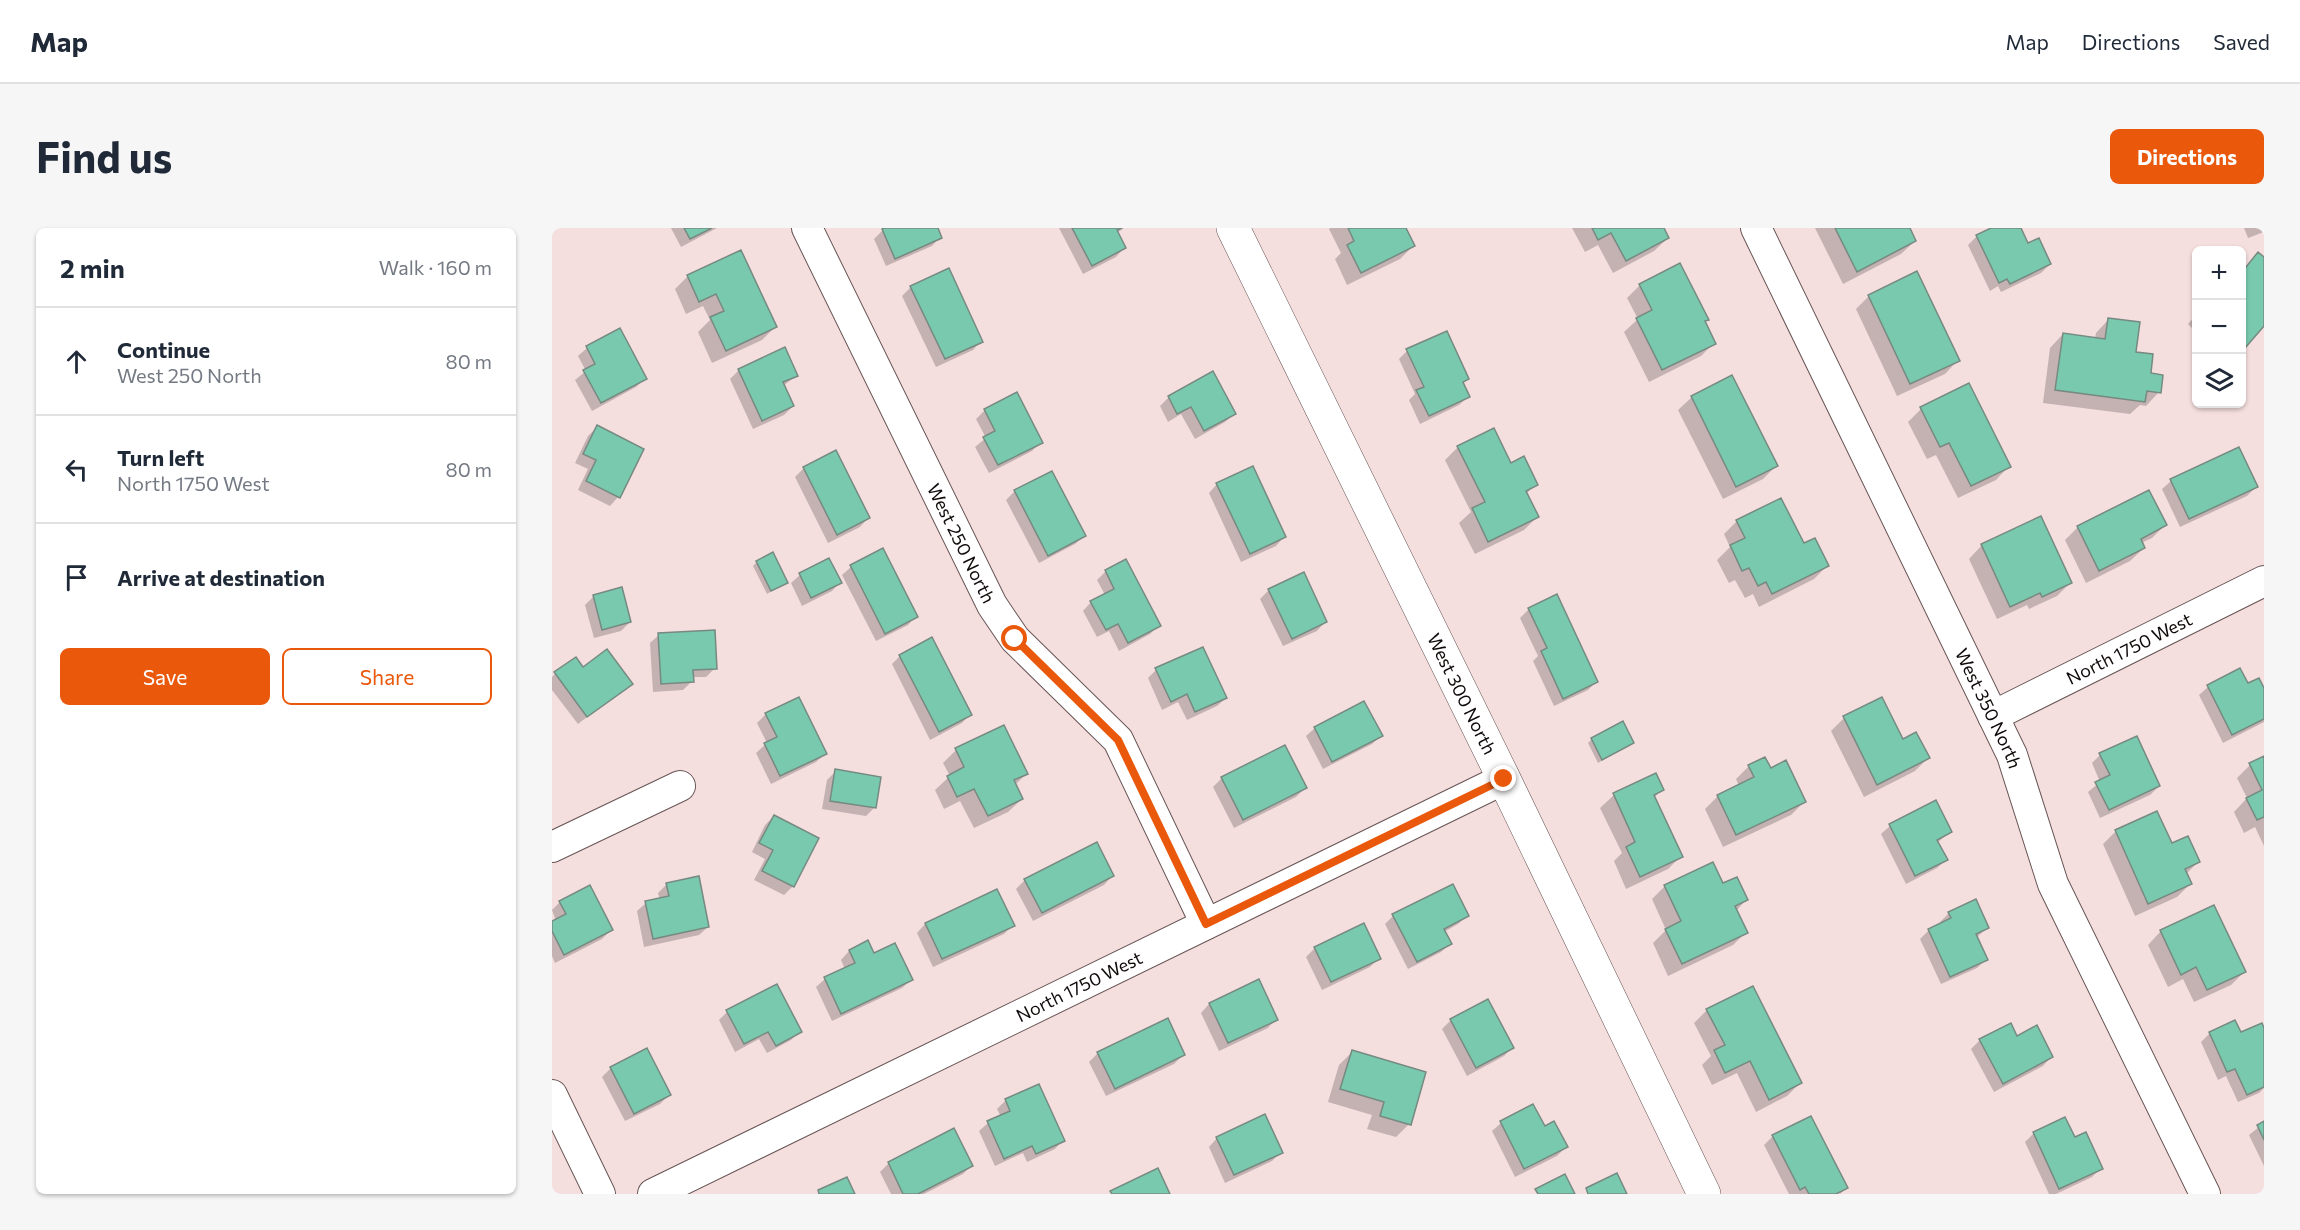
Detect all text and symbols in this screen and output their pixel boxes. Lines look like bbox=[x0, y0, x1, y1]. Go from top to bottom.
text: Map bbox=[30, 24, 88, 58]
text: Map bbox=[2006, 29, 2049, 54]
text: Directions bbox=[2082, 29, 2180, 54]
text: Saved bbox=[2213, 29, 2270, 54]
button: Directions bbox=[2110, 129, 2264, 184]
text: Find us bbox=[36, 130, 172, 182]
map controls bbox=[2192, 246, 2246, 408]
button: + bbox=[2192, 246, 2246, 300]
text: 2 min bbox=[60, 252, 125, 283]
text: Walk · 160 m bbox=[379, 255, 492, 279]
button: − bbox=[2192, 300, 2246, 354]
text: Continue bbox=[117, 336, 210, 363]
icon: ahead bbox=[60, 345, 93, 378]
text: 80 m bbox=[446, 349, 492, 373]
button: layers bbox=[2192, 354, 2246, 408]
text: West 250 North bbox=[117, 363, 262, 387]
text: Turn left bbox=[117, 444, 204, 471]
icon: left bbox=[60, 453, 93, 486]
text: 80 m bbox=[446, 457, 492, 481]
text: North 1750 West bbox=[117, 471, 270, 495]
street label: West 250 North bbox=[923, 480, 1000, 606]
icon: arrive bbox=[60, 561, 93, 594]
text: Arrive at destination bbox=[117, 564, 325, 591]
street label: North 1750 West bbox=[2063, 608, 2196, 689]
route start bbox=[1001, 625, 1027, 651]
street label: West 300 North bbox=[1423, 630, 1501, 758]
street label: West 350 North bbox=[1951, 645, 2027, 771]
button: Save bbox=[60, 648, 270, 705]
button: Share bbox=[282, 648, 492, 705]
route end bbox=[1490, 765, 1516, 791]
street label: North 1750 West bbox=[1012, 946, 1146, 1026]

